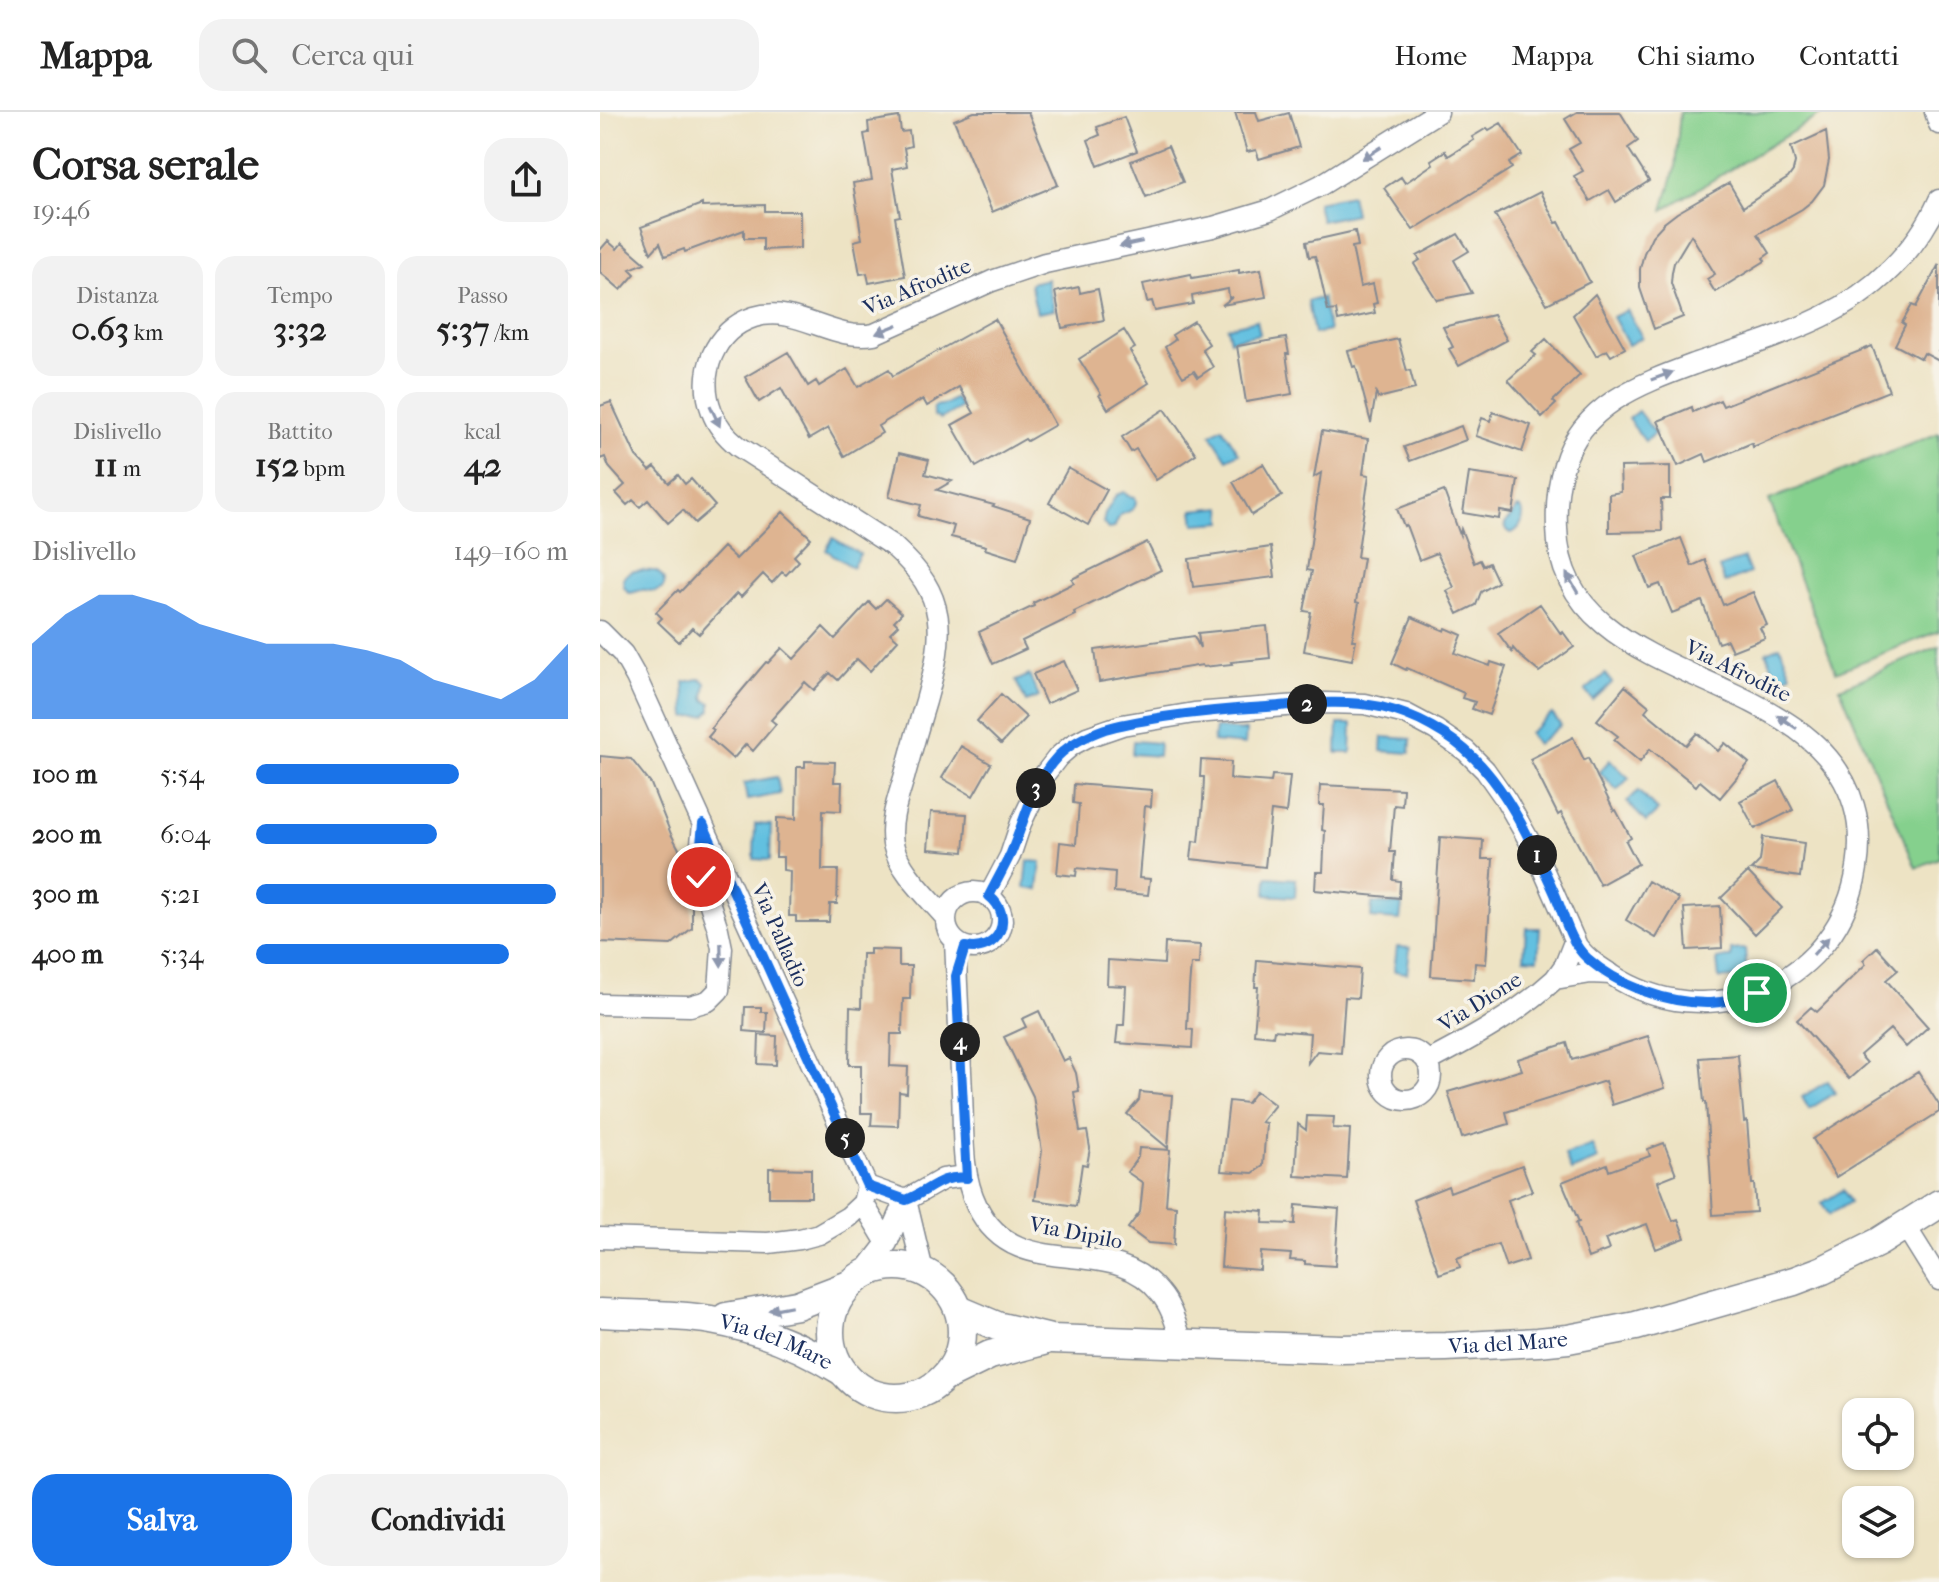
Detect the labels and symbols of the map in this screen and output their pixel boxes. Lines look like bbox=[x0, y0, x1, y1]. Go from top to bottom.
one-way arrow bbox=[1361, 146, 1383, 160]
one-way arrow bbox=[1118, 238, 1143, 251]
street label: Via Afrodite bbox=[858, 253, 975, 322]
one-way arrow bbox=[875, 323, 899, 336]
one-way arrow bbox=[1650, 369, 1674, 382]
one-way arrow bbox=[708, 405, 722, 428]
one-way arrow bbox=[1565, 572, 1578, 595]
street label: Via Afrodite bbox=[1680, 634, 1795, 708]
pin: 2 bbox=[1287, 684, 1327, 724]
one-way arrow bbox=[1776, 715, 1797, 730]
pin: 3 bbox=[1016, 768, 1056, 808]
pin: 1 bbox=[1517, 835, 1557, 875]
pin bbox=[667, 843, 735, 911]
street label: Via Palladio bbox=[745, 878, 814, 991]
one-way arrow bbox=[1812, 937, 1830, 956]
one-way arrow bbox=[715, 943, 728, 968]
pin bbox=[1723, 959, 1791, 1027]
street label: Via Dione bbox=[1433, 966, 1527, 1038]
pin: 4 bbox=[940, 1022, 980, 1062]
pin: 5 bbox=[825, 1118, 865, 1158]
street label: Via Dipilo bbox=[1026, 1211, 1125, 1255]
one-way arrow bbox=[767, 1303, 792, 1315]
street label: Via del Mare bbox=[716, 1309, 837, 1376]
street label: Via del Mare bbox=[1446, 1326, 1569, 1360]

